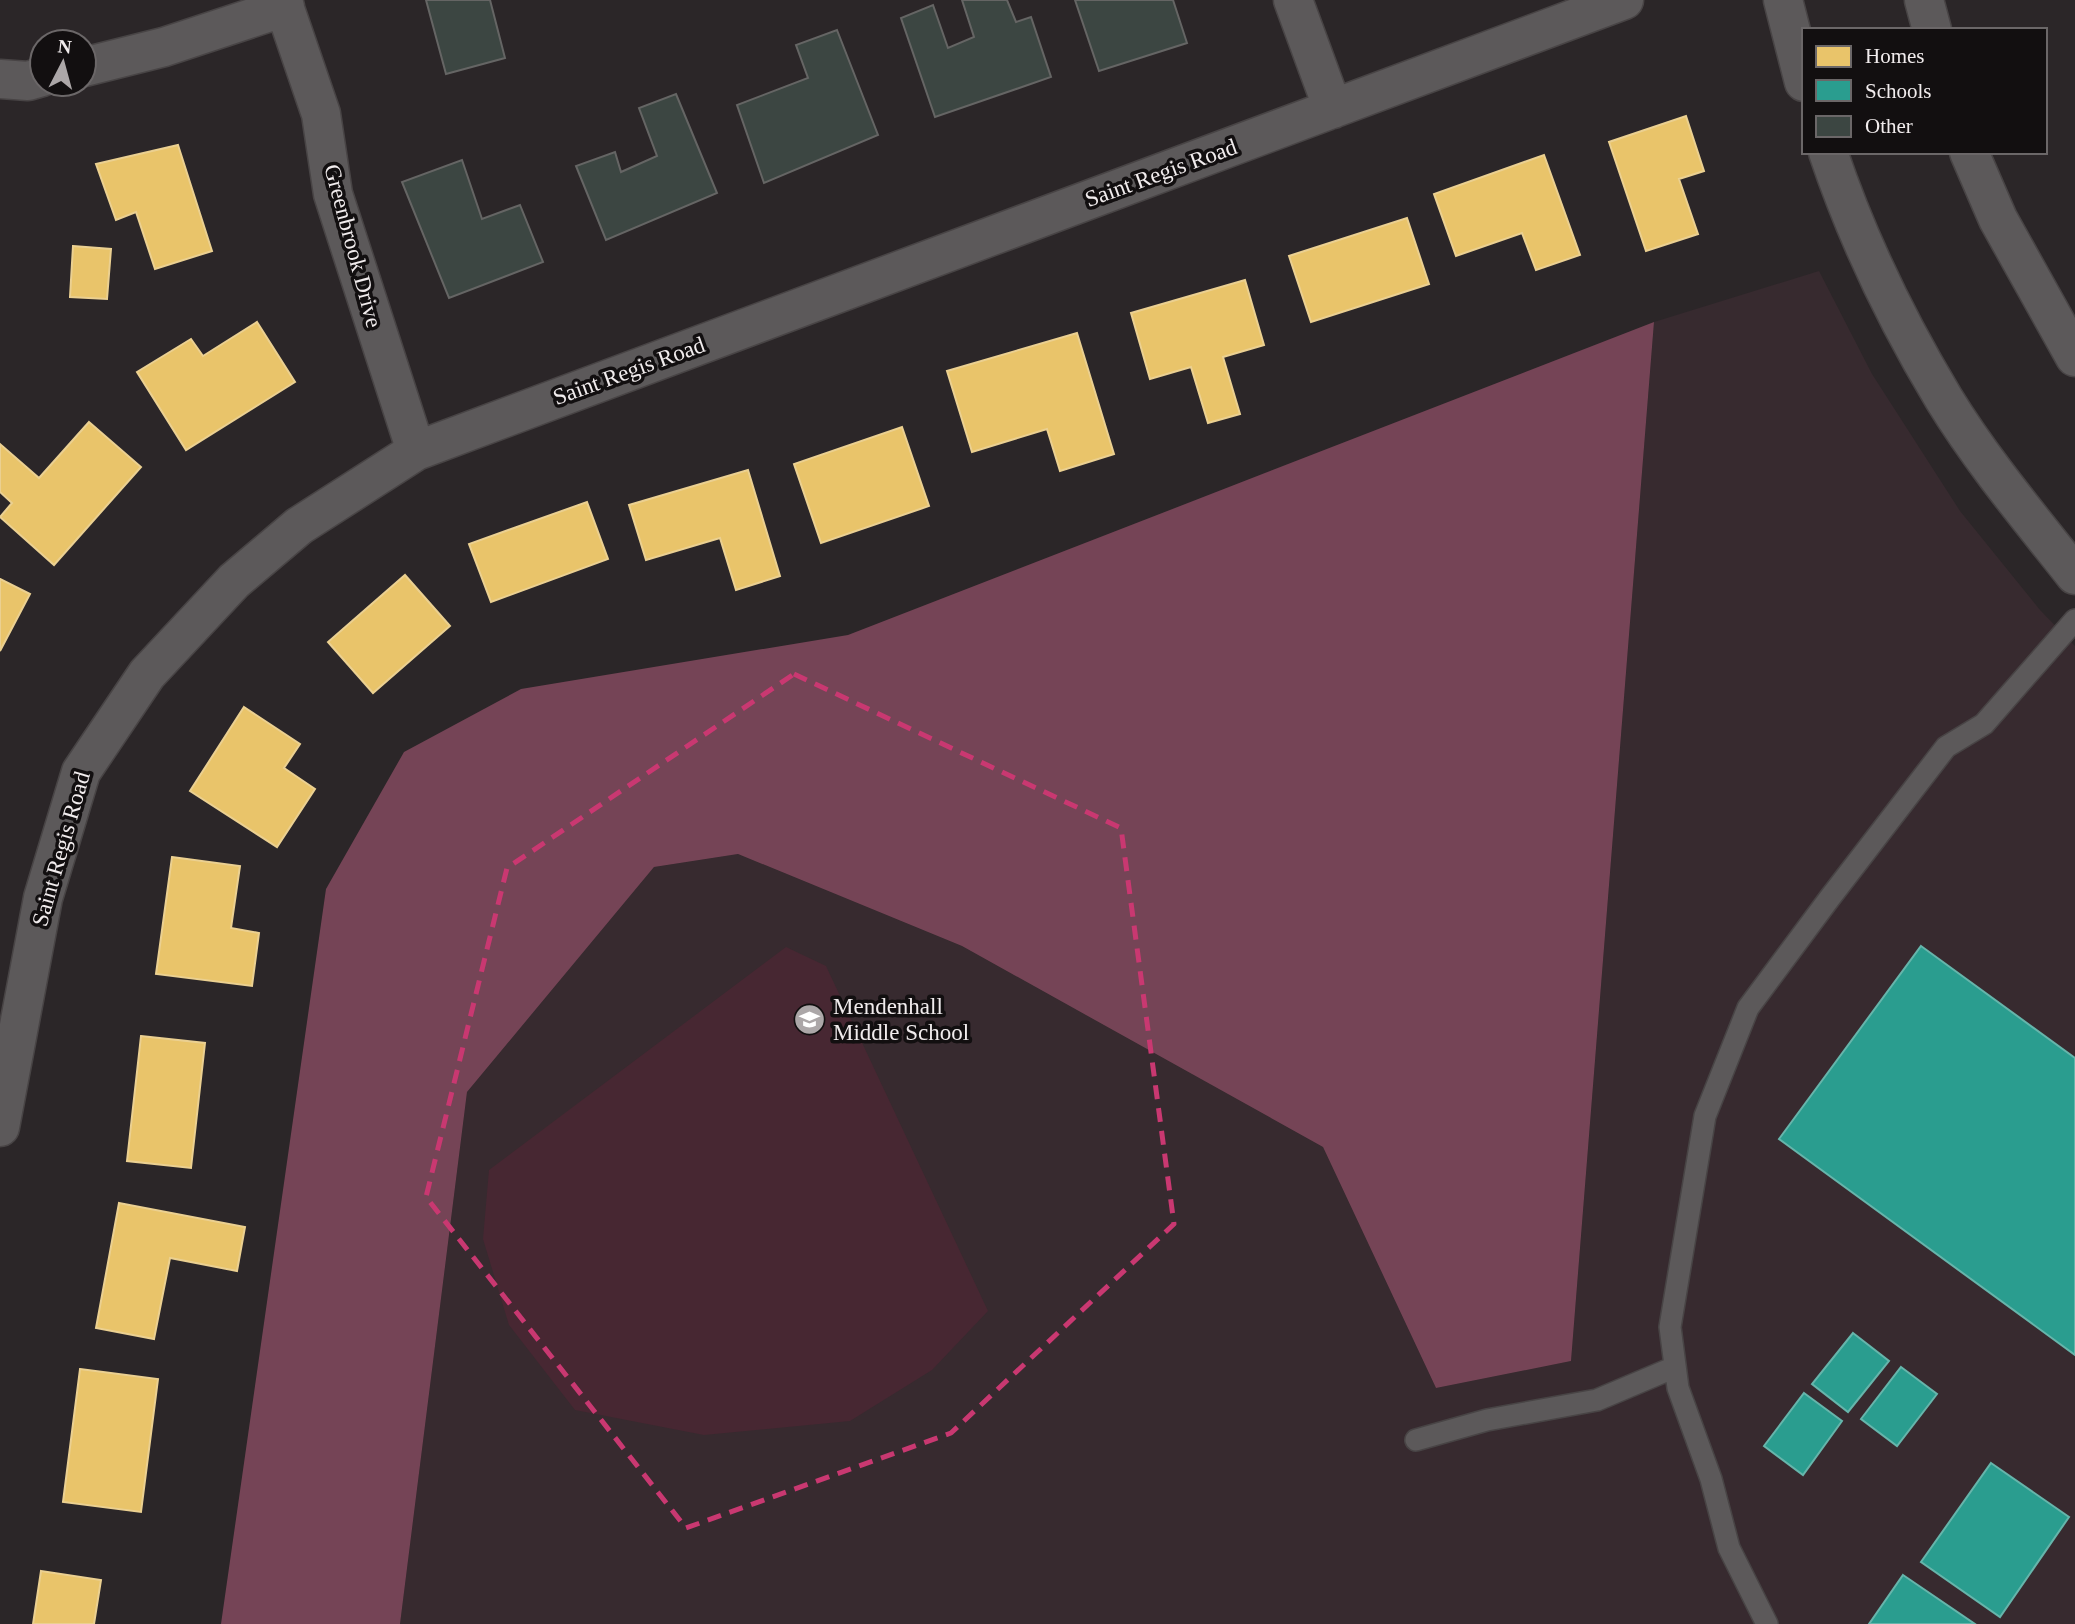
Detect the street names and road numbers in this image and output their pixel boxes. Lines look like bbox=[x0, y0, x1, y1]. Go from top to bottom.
street label: Saint Regis Road bbox=[1082, 134, 1241, 212]
street label: Greenbrook Drive bbox=[319, 162, 387, 330]
street label: Saint Regis Road bbox=[550, 332, 709, 410]
street label: Saint Regis Road bbox=[27, 768, 95, 929]

